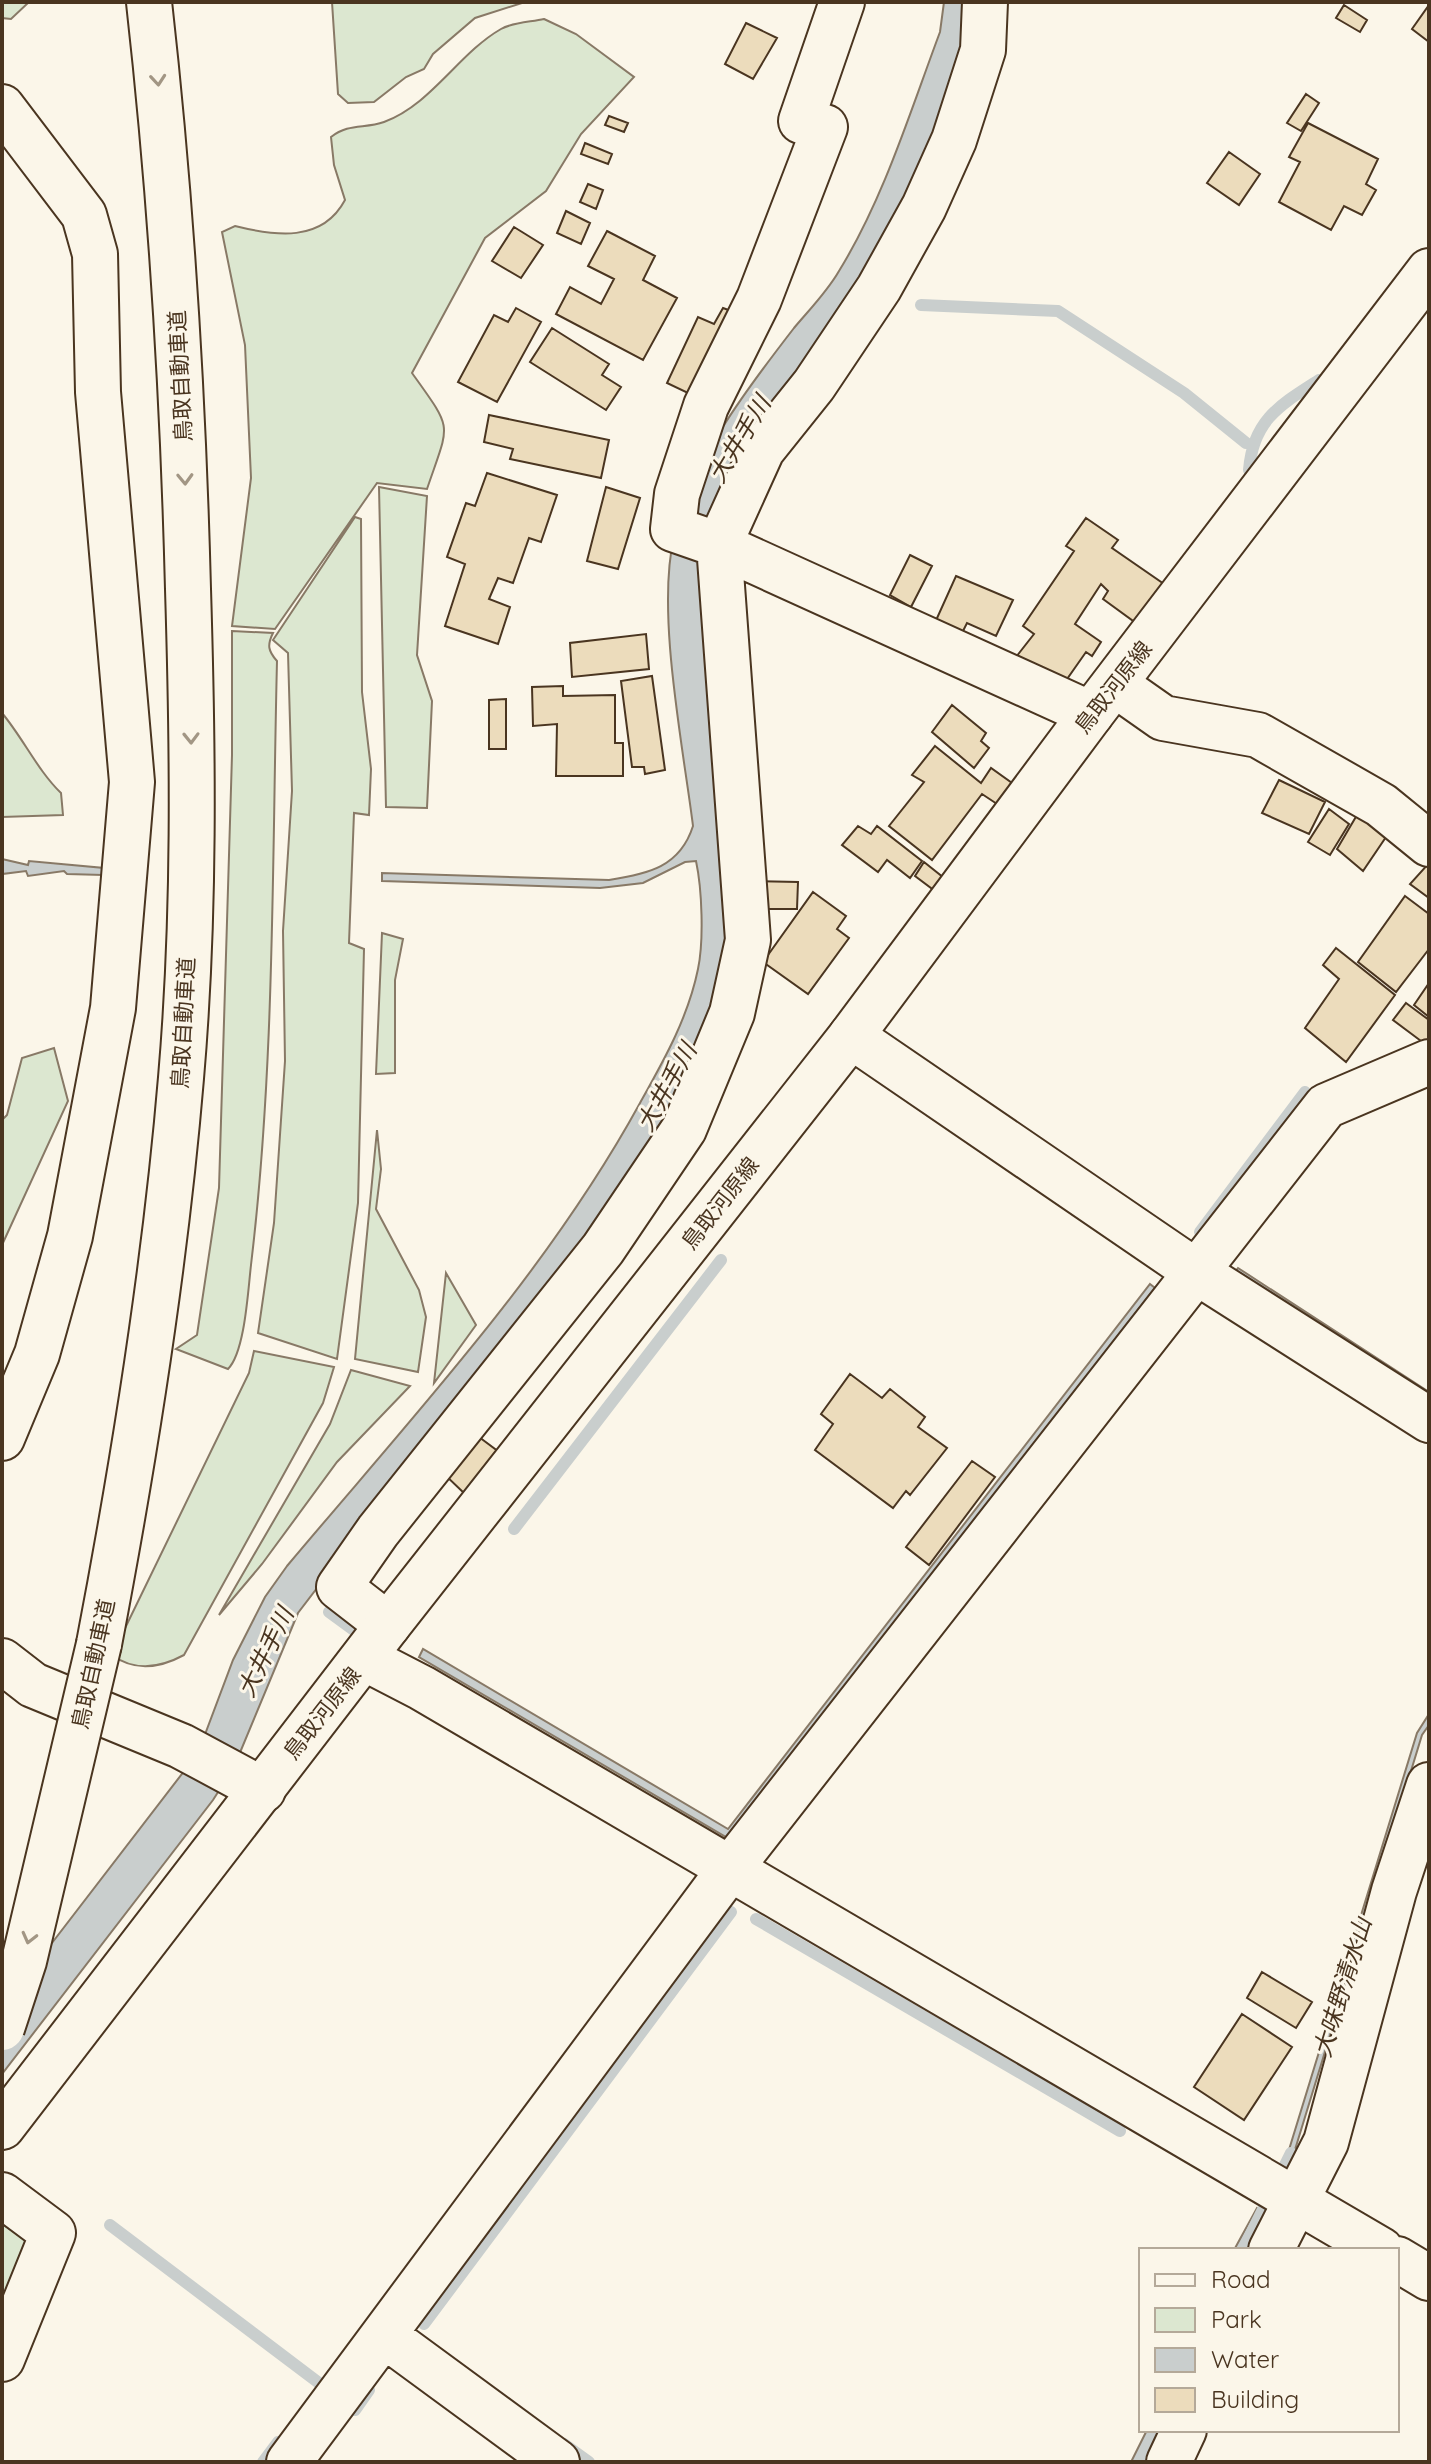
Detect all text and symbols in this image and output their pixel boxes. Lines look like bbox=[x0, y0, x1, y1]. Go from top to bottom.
one-way arrow bbox=[149, 74, 166, 87]
street label: 鳥取自動車道 bbox=[163, 309, 197, 443]
water label: 大井手川 bbox=[701, 388, 778, 488]
one-way arrow bbox=[176, 473, 194, 486]
street label: 鳥取河原線 bbox=[1068, 635, 1158, 739]
one-way arrow bbox=[182, 732, 200, 745]
street label: 鳥取自動車道 bbox=[166, 956, 200, 1090]
water label: 大井手川 bbox=[630, 1035, 704, 1136]
street label: 鳥取河原線 bbox=[675, 1151, 765, 1255]
street label: 鳥取自動車道 bbox=[66, 1597, 120, 1731]
water label: 大井手川 bbox=[230, 1600, 301, 1702]
street label: 鳥取河原線 bbox=[277, 1661, 367, 1765]
water label: 大味野清水山 bbox=[1307, 1912, 1378, 2060]
one-way arrow bbox=[22, 1931, 39, 1945]
legend bbox=[1139, 2248, 1399, 2432]
text: Road bbox=[1211, 2264, 1271, 2294]
text: Park bbox=[1211, 2304, 1262, 2334]
text: Water bbox=[1211, 2344, 1279, 2374]
text: Building bbox=[1211, 2384, 1299, 2414]

